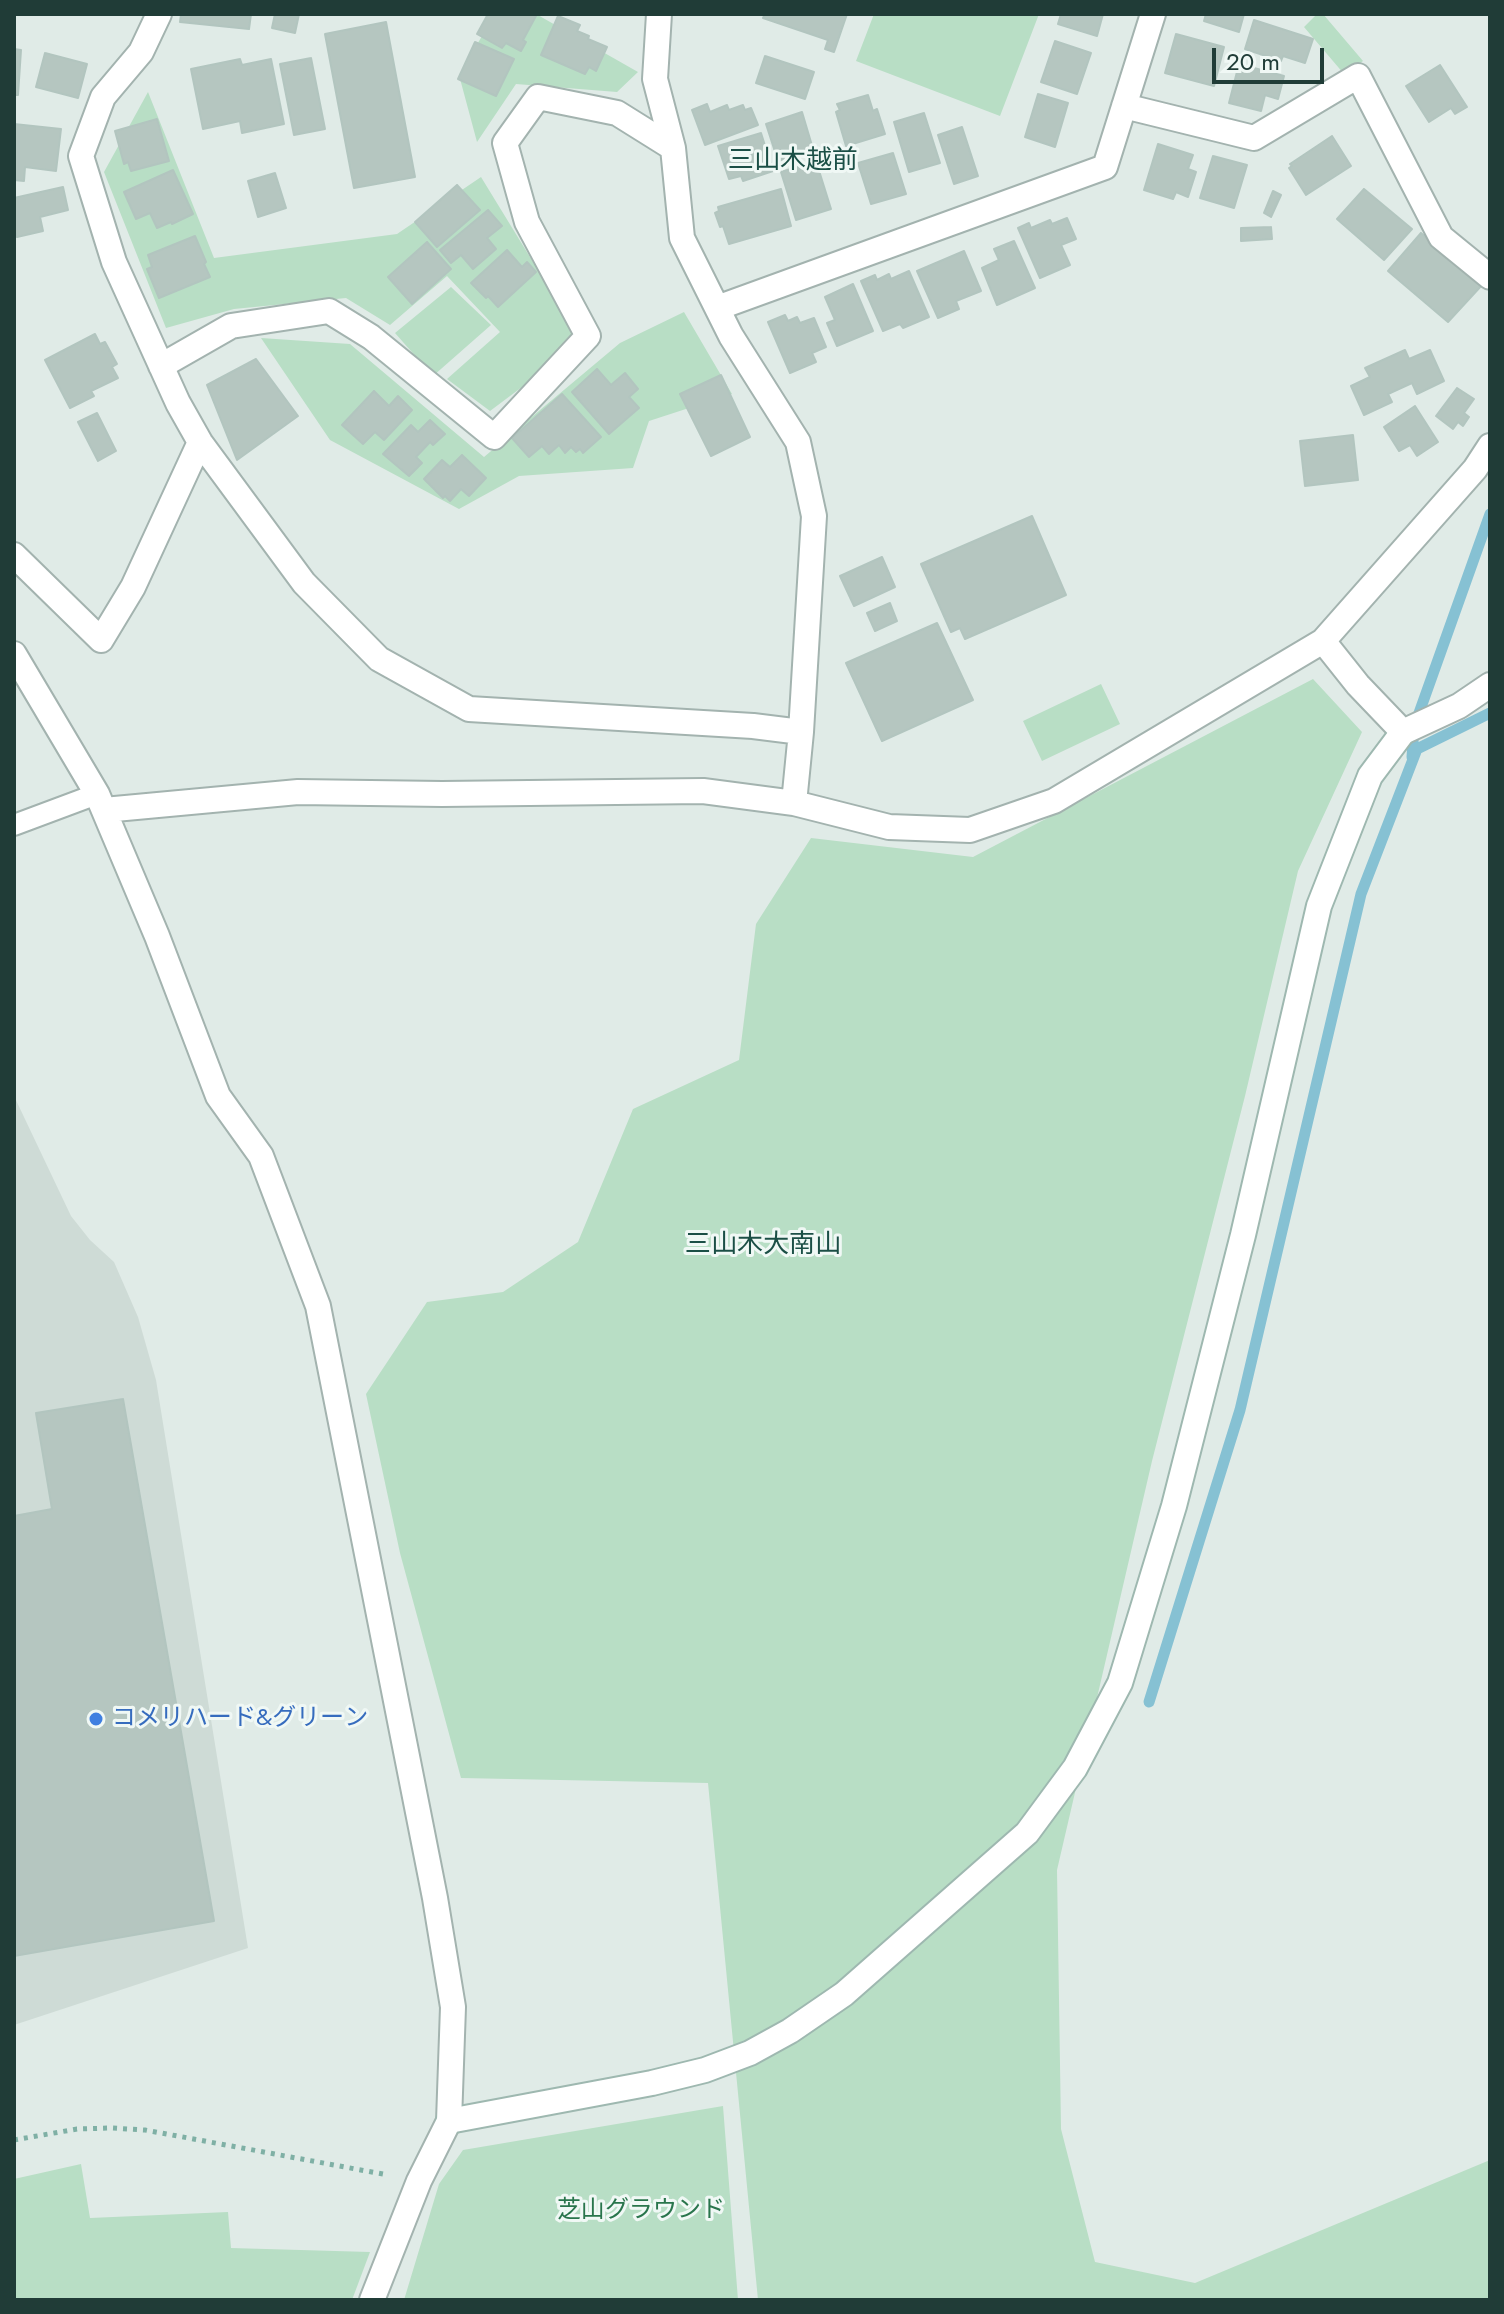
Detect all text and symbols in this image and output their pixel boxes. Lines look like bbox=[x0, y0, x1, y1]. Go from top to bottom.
scale bar bbox=[1216, 32, 1328, 82]
text: 20 m bbox=[1226, 44, 1280, 79]
district label: 三山木越前 bbox=[728, 146, 858, 178]
district label: 三山木大南山 bbox=[685, 1230, 841, 1262]
place label: コメリハード&グリーン bbox=[112, 1705, 368, 1733]
marker: コメリハード&グリーン bbox=[87, 1710, 105, 1728]
park label: 芝山グラウンド bbox=[557, 2197, 725, 2225]

